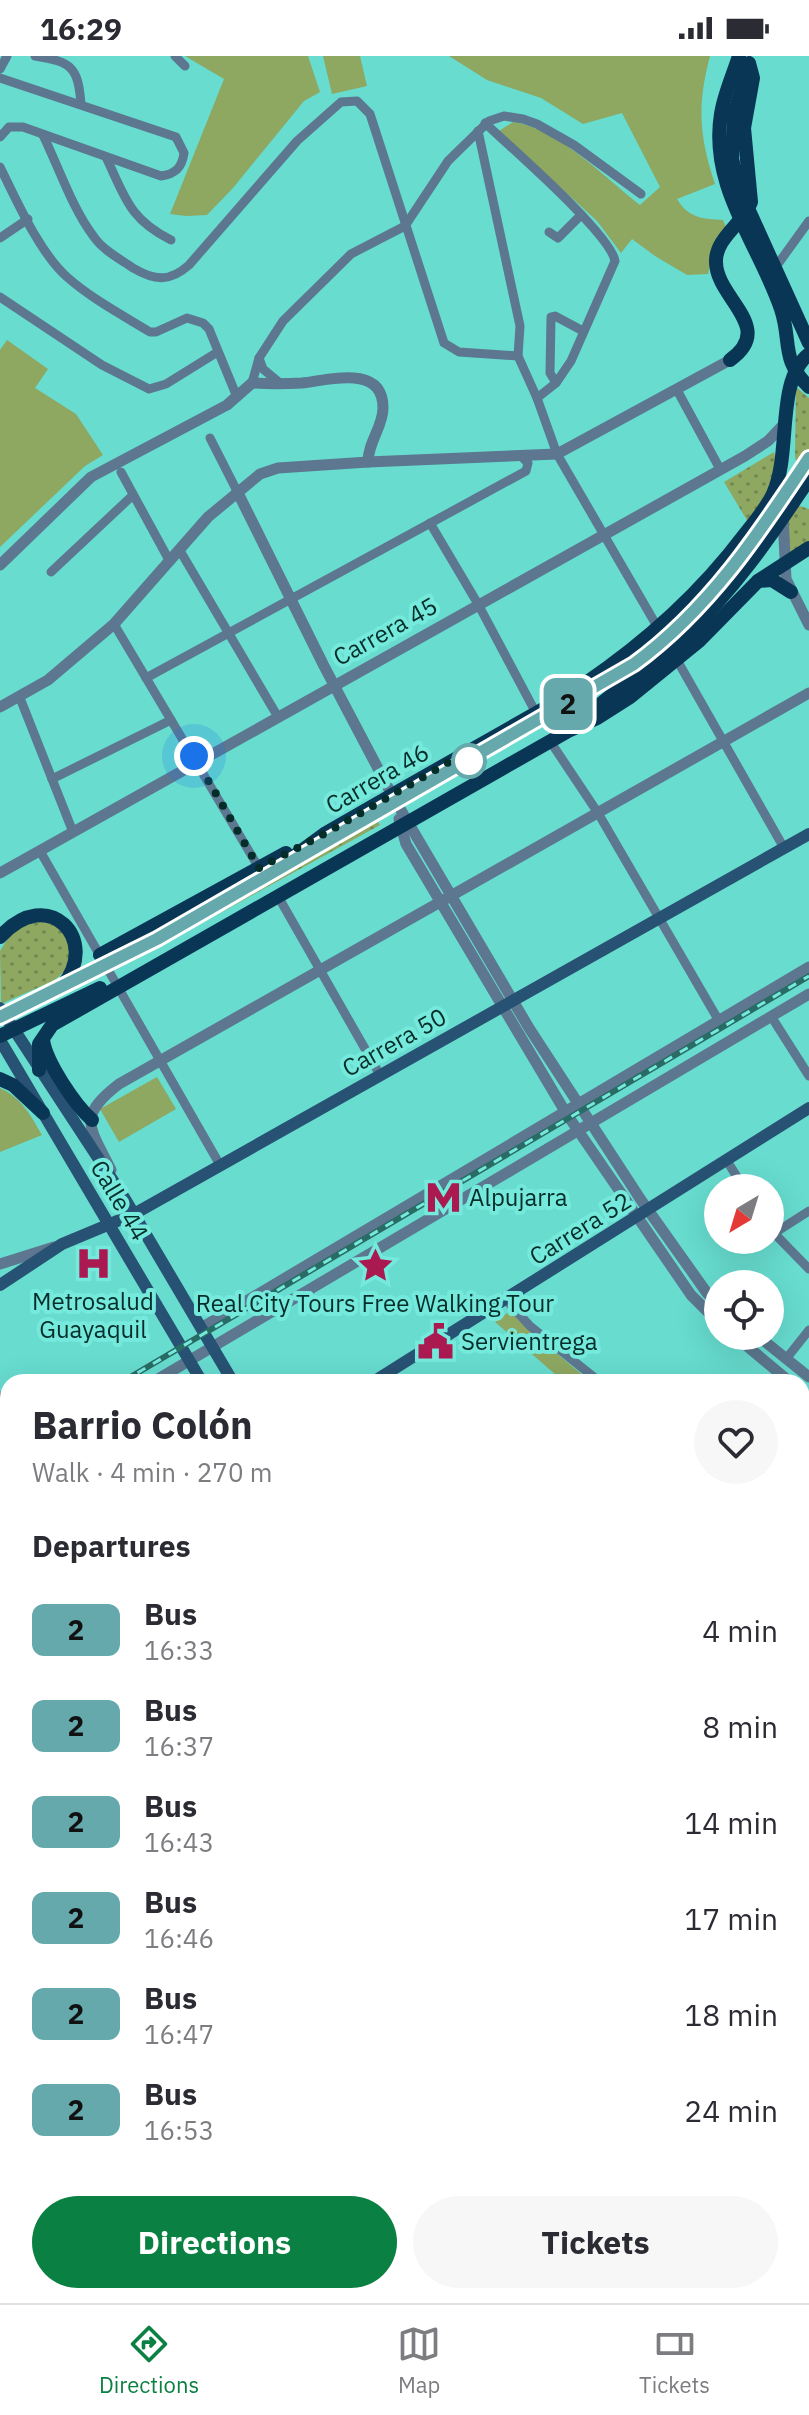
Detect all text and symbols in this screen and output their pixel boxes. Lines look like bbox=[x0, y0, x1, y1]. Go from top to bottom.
text: 16:29 bbox=[40, 9, 122, 48]
street label: Carrera 45 bbox=[327, 589, 443, 673]
line badge: 2 bbox=[542, 678, 594, 730]
text: 2 bbox=[560, 685, 576, 722]
your location bbox=[174, 736, 214, 776]
street label: Carrera 46 bbox=[319, 736, 435, 820]
unlabelled marker bbox=[452, 744, 486, 778]
street label: Carrera 50 bbox=[336, 1000, 452, 1084]
street label: Calle 44 bbox=[84, 1154, 156, 1246]
north arrow bbox=[704, 1174, 784, 1254]
map controls bbox=[704, 1174, 784, 1350]
metro station icon: Alpujarra bbox=[424, 1178, 462, 1216]
place label: Alpujarra bbox=[469, 1181, 568, 1213]
street label: Carrera 52 bbox=[523, 1184, 637, 1272]
hospital icon: Metrosalud Guayaquil bbox=[74, 1245, 112, 1283]
place icon: Real City Tours Free Walking Tour bbox=[356, 1247, 394, 1285]
button: locate bbox=[704, 1270, 784, 1350]
place label: Metrosalud Guayaquil bbox=[32, 1285, 154, 1345]
place label: Real City Tours Free Walking Tour bbox=[196, 1287, 554, 1319]
public building icon: Servientrega bbox=[416, 1322, 454, 1360]
place label: Servientrega bbox=[461, 1325, 598, 1357]
text: Barrio Colón bbox=[32, 1400, 253, 1449]
button: heart bbox=[694, 1400, 778, 1484]
text: Walk · 4 min · 270 m bbox=[32, 1455, 272, 1489]
text: Departures bbox=[32, 1526, 191, 1565]
text: Bus bbox=[144, 1594, 197, 1633]
text: 2 bbox=[68, 1611, 84, 1648]
text: 4 min bbox=[702, 1611, 778, 1650]
text: 16:33 bbox=[144, 1633, 214, 1667]
text: Bus bbox=[144, 1690, 197, 1729]
text: 2 bbox=[68, 1707, 84, 1744]
text: 8 min bbox=[702, 1707, 778, 1746]
text: 16:37 bbox=[144, 1729, 214, 1763]
text: Bus bbox=[144, 1786, 197, 1825]
text: 2 bbox=[68, 1803, 84, 1840]
text: 14 min bbox=[684, 1803, 778, 1842]
text: 16:43 bbox=[144, 1825, 214, 1859]
text: Bus bbox=[144, 1882, 197, 1921]
text: 2 bbox=[68, 1899, 84, 1936]
text: 17 min bbox=[684, 1899, 778, 1938]
text: 16:46 bbox=[144, 1921, 214, 1955]
text: Bus bbox=[144, 1978, 197, 2017]
text: 2 bbox=[68, 1995, 84, 2032]
text: 18 min bbox=[684, 1995, 778, 2034]
text: 16:47 bbox=[144, 2017, 214, 2051]
text: Bus bbox=[144, 2074, 197, 2113]
text: 2 bbox=[68, 2091, 84, 2128]
text: 24 min bbox=[684, 2091, 778, 2130]
text: 16:53 bbox=[144, 2113, 214, 2147]
button: Directions bbox=[32, 2196, 397, 2288]
button: Tickets bbox=[413, 2196, 778, 2288]
tab: Directions bbox=[99, 2322, 199, 2399]
tab: Map bbox=[397, 2322, 441, 2399]
tab: Tickets bbox=[639, 2322, 710, 2399]

